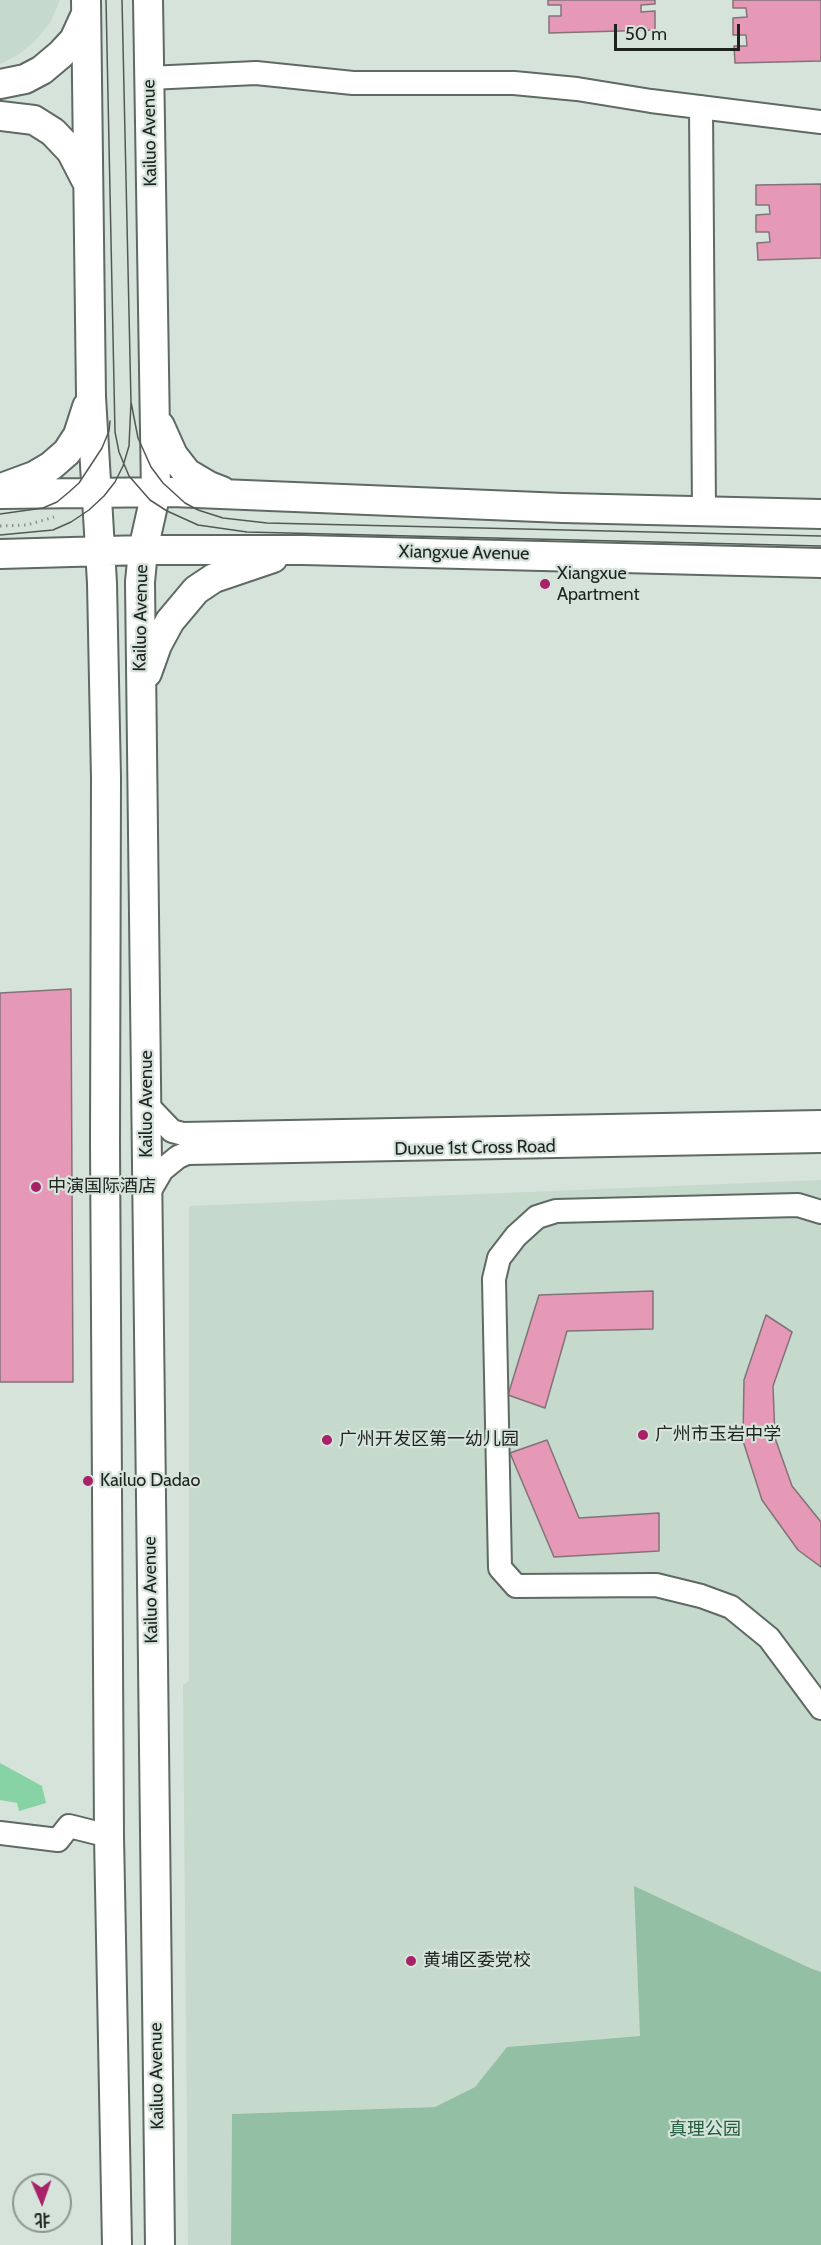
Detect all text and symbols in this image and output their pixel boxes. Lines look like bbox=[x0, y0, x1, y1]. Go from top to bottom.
scale bar bbox=[617, 12, 743, 50]
text: 50 m bbox=[625, 23, 667, 45]
street label: Kailuo Avenue bbox=[138, 79, 162, 187]
street label: Xiangxue Avenue bbox=[398, 541, 530, 565]
place label: Xiangxue Apartment bbox=[557, 563, 639, 606]
street label: Kailuo Avenue bbox=[129, 564, 153, 672]
marker: Xiangxue Apartment bbox=[538, 577, 552, 591]
street label: Kailuo Avenue bbox=[136, 1050, 158, 1158]
street label: Duxue 1st Cross Road bbox=[394, 1136, 556, 1160]
place label: 中演国际酒店 bbox=[48, 1176, 156, 1198]
marker: 中演国际酒店 bbox=[29, 1180, 43, 1194]
place label: 广州市玉岩中学 bbox=[655, 1424, 781, 1446]
marker: 广州市玉岩中学 bbox=[636, 1428, 650, 1442]
place label: 广州开发区第一幼儿园 bbox=[339, 1429, 519, 1451]
marker: 广州开发区第一幼儿园 bbox=[320, 1433, 334, 1447]
place label: Kailuo Dadao bbox=[100, 1470, 200, 1492]
marker: Kailuo Dadao bbox=[81, 1474, 95, 1488]
street label: Kailuo Avenue bbox=[139, 1536, 163, 1644]
place label: 黄埔区委党校 bbox=[423, 1950, 531, 1972]
marker: 黄埔区委党校 bbox=[404, 1954, 418, 1968]
street label: Kailuo Avenue bbox=[145, 2022, 169, 2130]
park label: 真理公园 bbox=[669, 2119, 741, 2141]
north arrow bbox=[12, 2173, 72, 2233]
text: 北 bbox=[34, 2210, 51, 2229]

